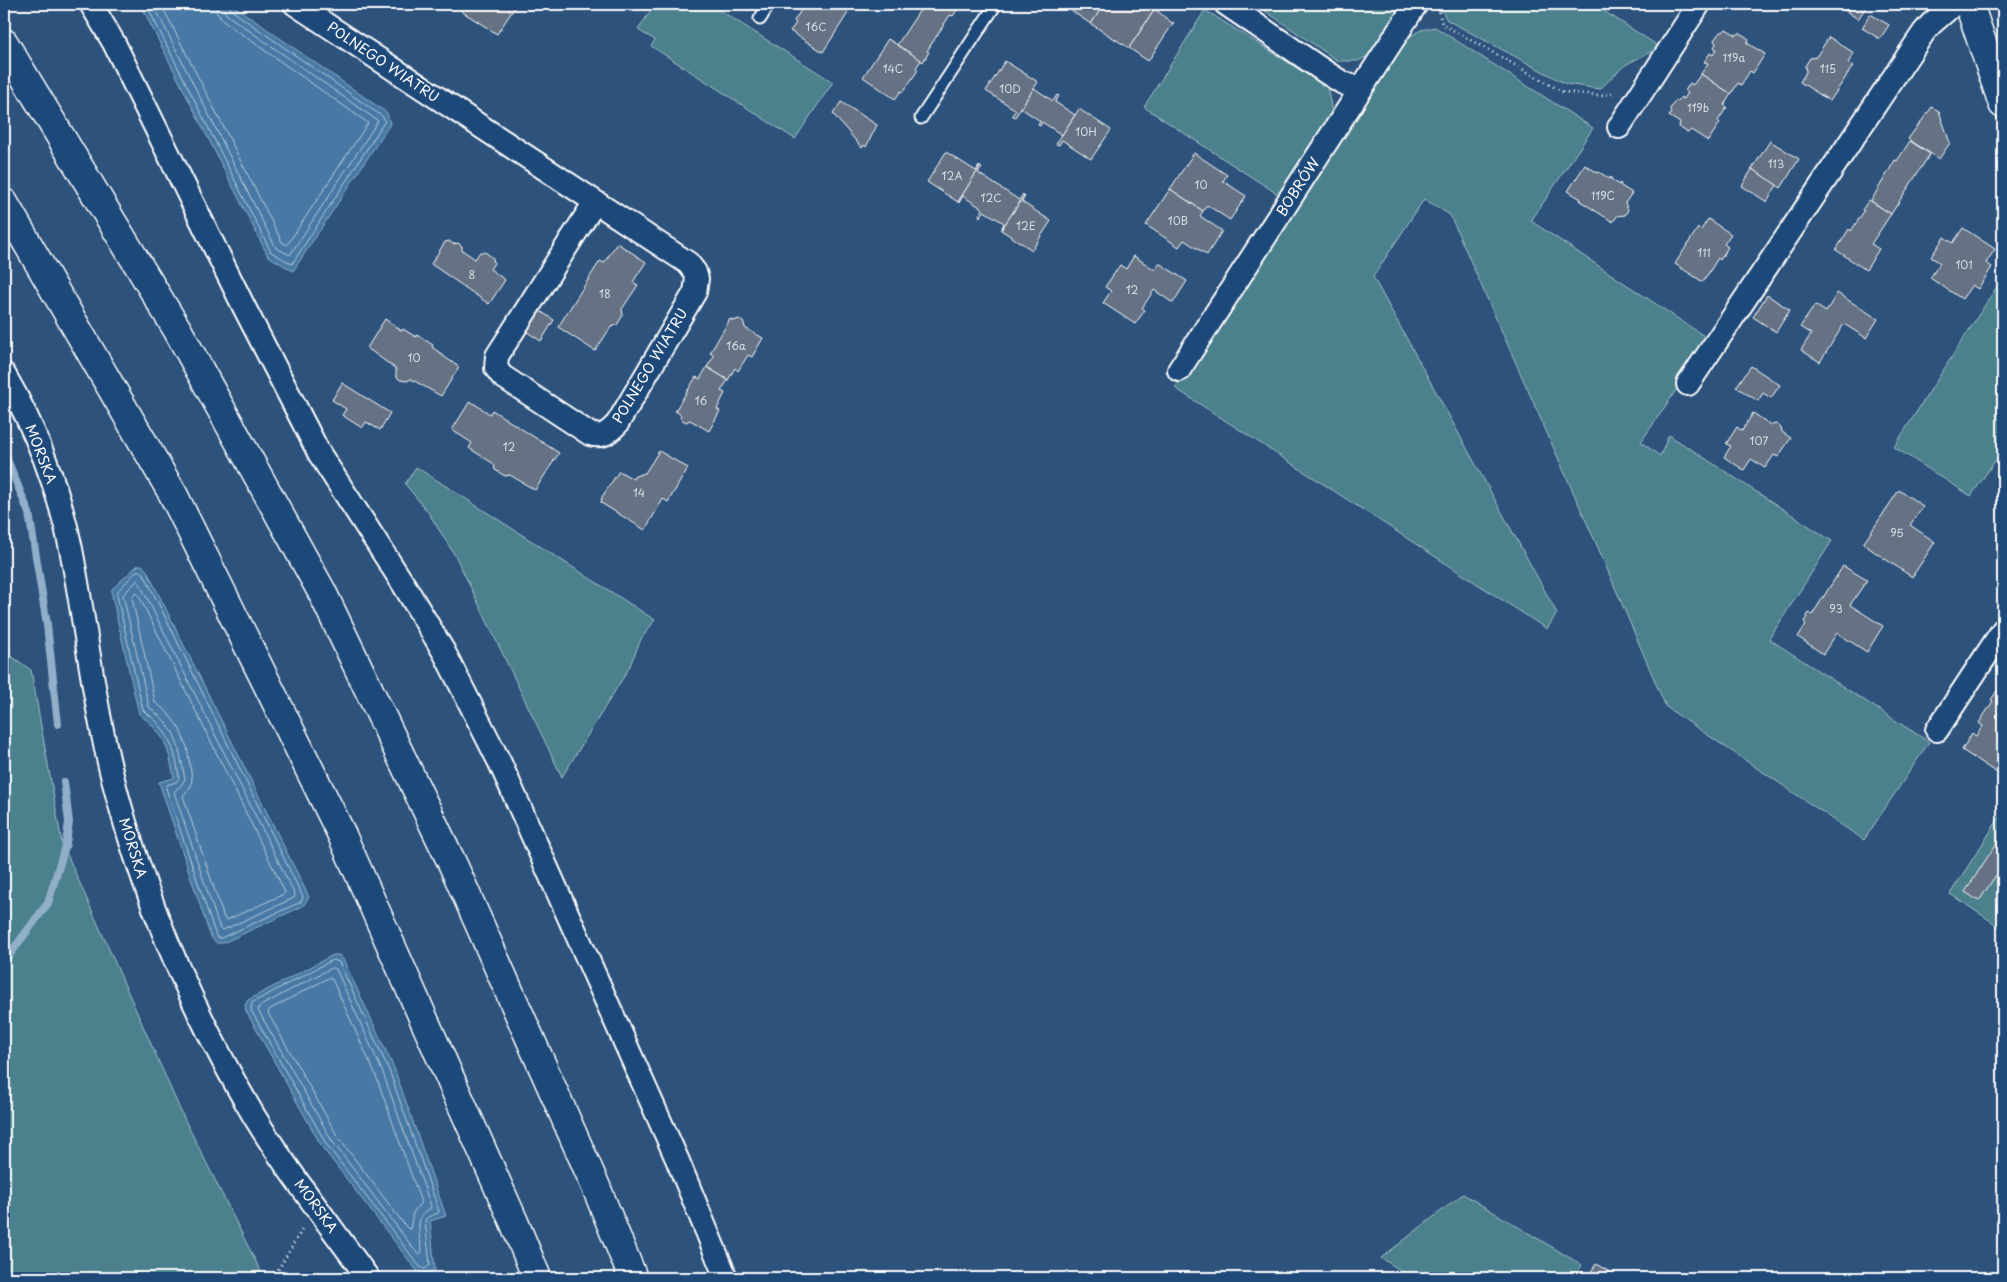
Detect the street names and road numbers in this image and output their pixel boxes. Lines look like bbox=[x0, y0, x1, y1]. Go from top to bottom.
street label: POLNEGO WIATRU bbox=[323, 16, 444, 107]
street label: BOBRÓW bbox=[1271, 153, 1325, 220]
street label: POLNEGO WIATRU bbox=[607, 304, 692, 427]
street label: MORSKA bbox=[20, 421, 63, 487]
street label: MORSKA bbox=[114, 815, 153, 881]
street label: MORSKA bbox=[290, 1174, 343, 1237]

